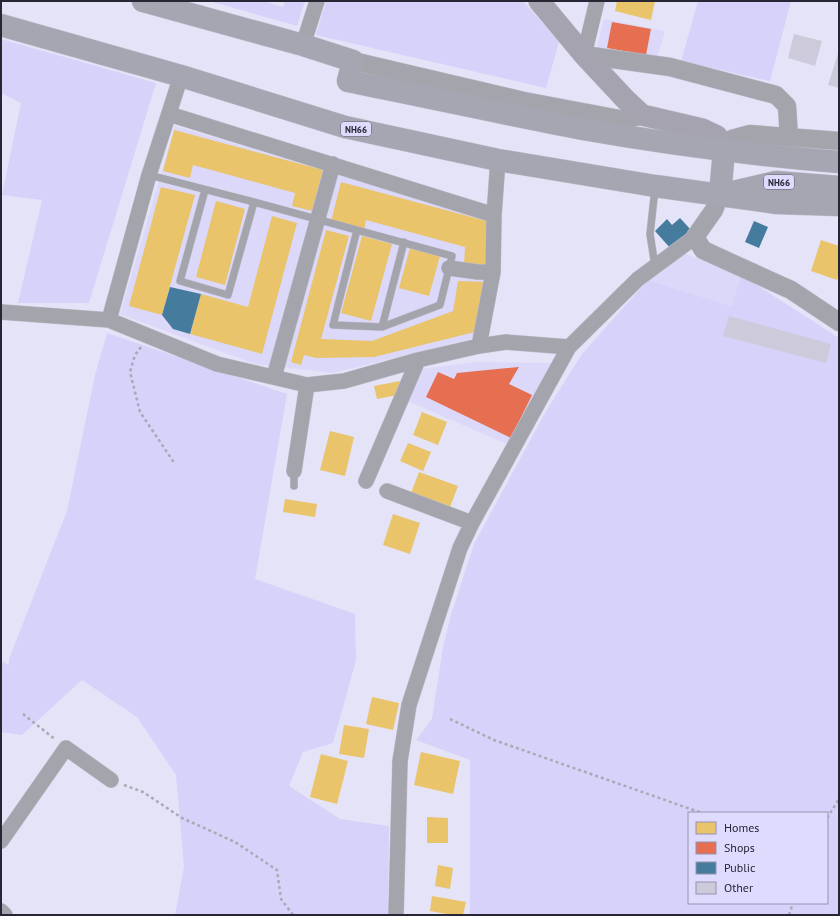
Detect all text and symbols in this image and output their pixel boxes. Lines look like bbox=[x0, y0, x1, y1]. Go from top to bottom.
road number: NH66 bbox=[341, 122, 371, 136]
road number: NH66 bbox=[764, 175, 794, 189]
legend bbox=[688, 812, 828, 904]
text: Homes bbox=[724, 820, 759, 835]
text: Shops bbox=[724, 840, 755, 855]
text: Public bbox=[724, 860, 756, 875]
text: Other bbox=[724, 880, 753, 895]

